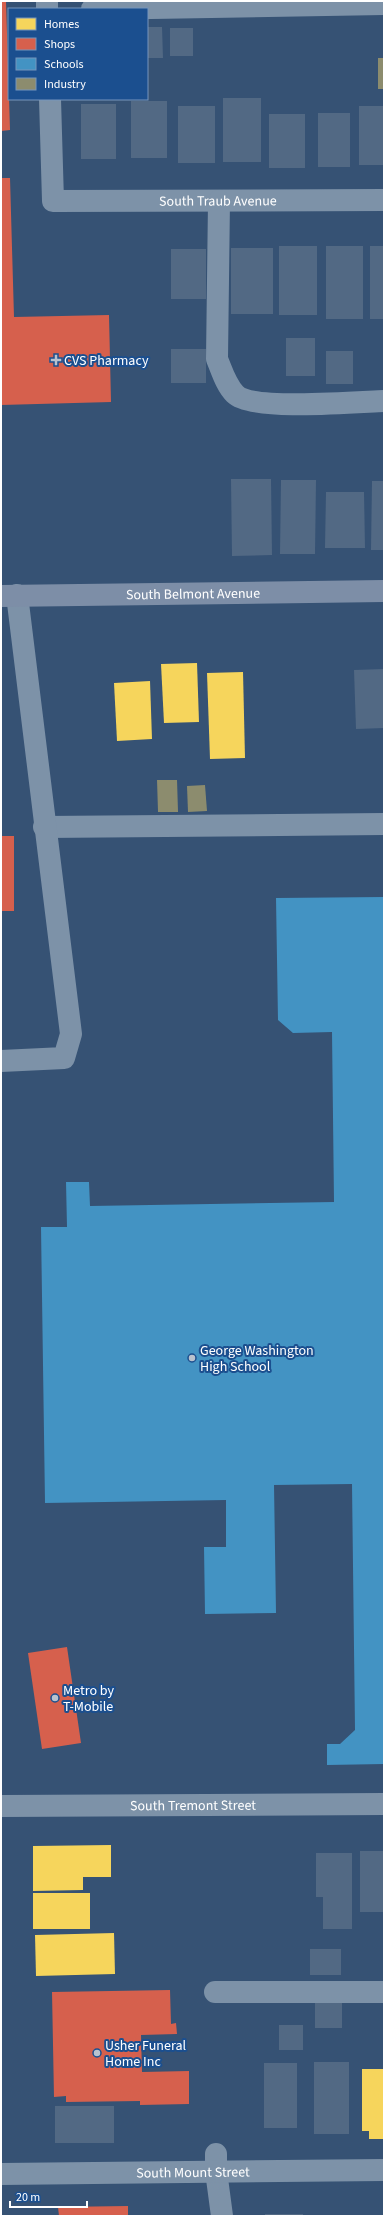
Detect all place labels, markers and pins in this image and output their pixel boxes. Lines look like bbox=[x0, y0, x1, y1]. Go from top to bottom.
place label: CVS Pharmacy bbox=[64, 351, 149, 371]
marker: CVS Pharmacy bbox=[51, 355, 61, 365]
place label: George Washington High School bbox=[200, 1341, 314, 1377]
marker: George Washington High School bbox=[187, 1353, 197, 1363]
place label: Metro by T-Mobile bbox=[63, 1681, 115, 1717]
marker: Metro by T-Mobile bbox=[50, 1693, 60, 1703]
place label: Usher Funeral Home Inc bbox=[105, 2036, 187, 2072]
marker: Usher Funeral Home Inc bbox=[92, 2048, 102, 2058]

